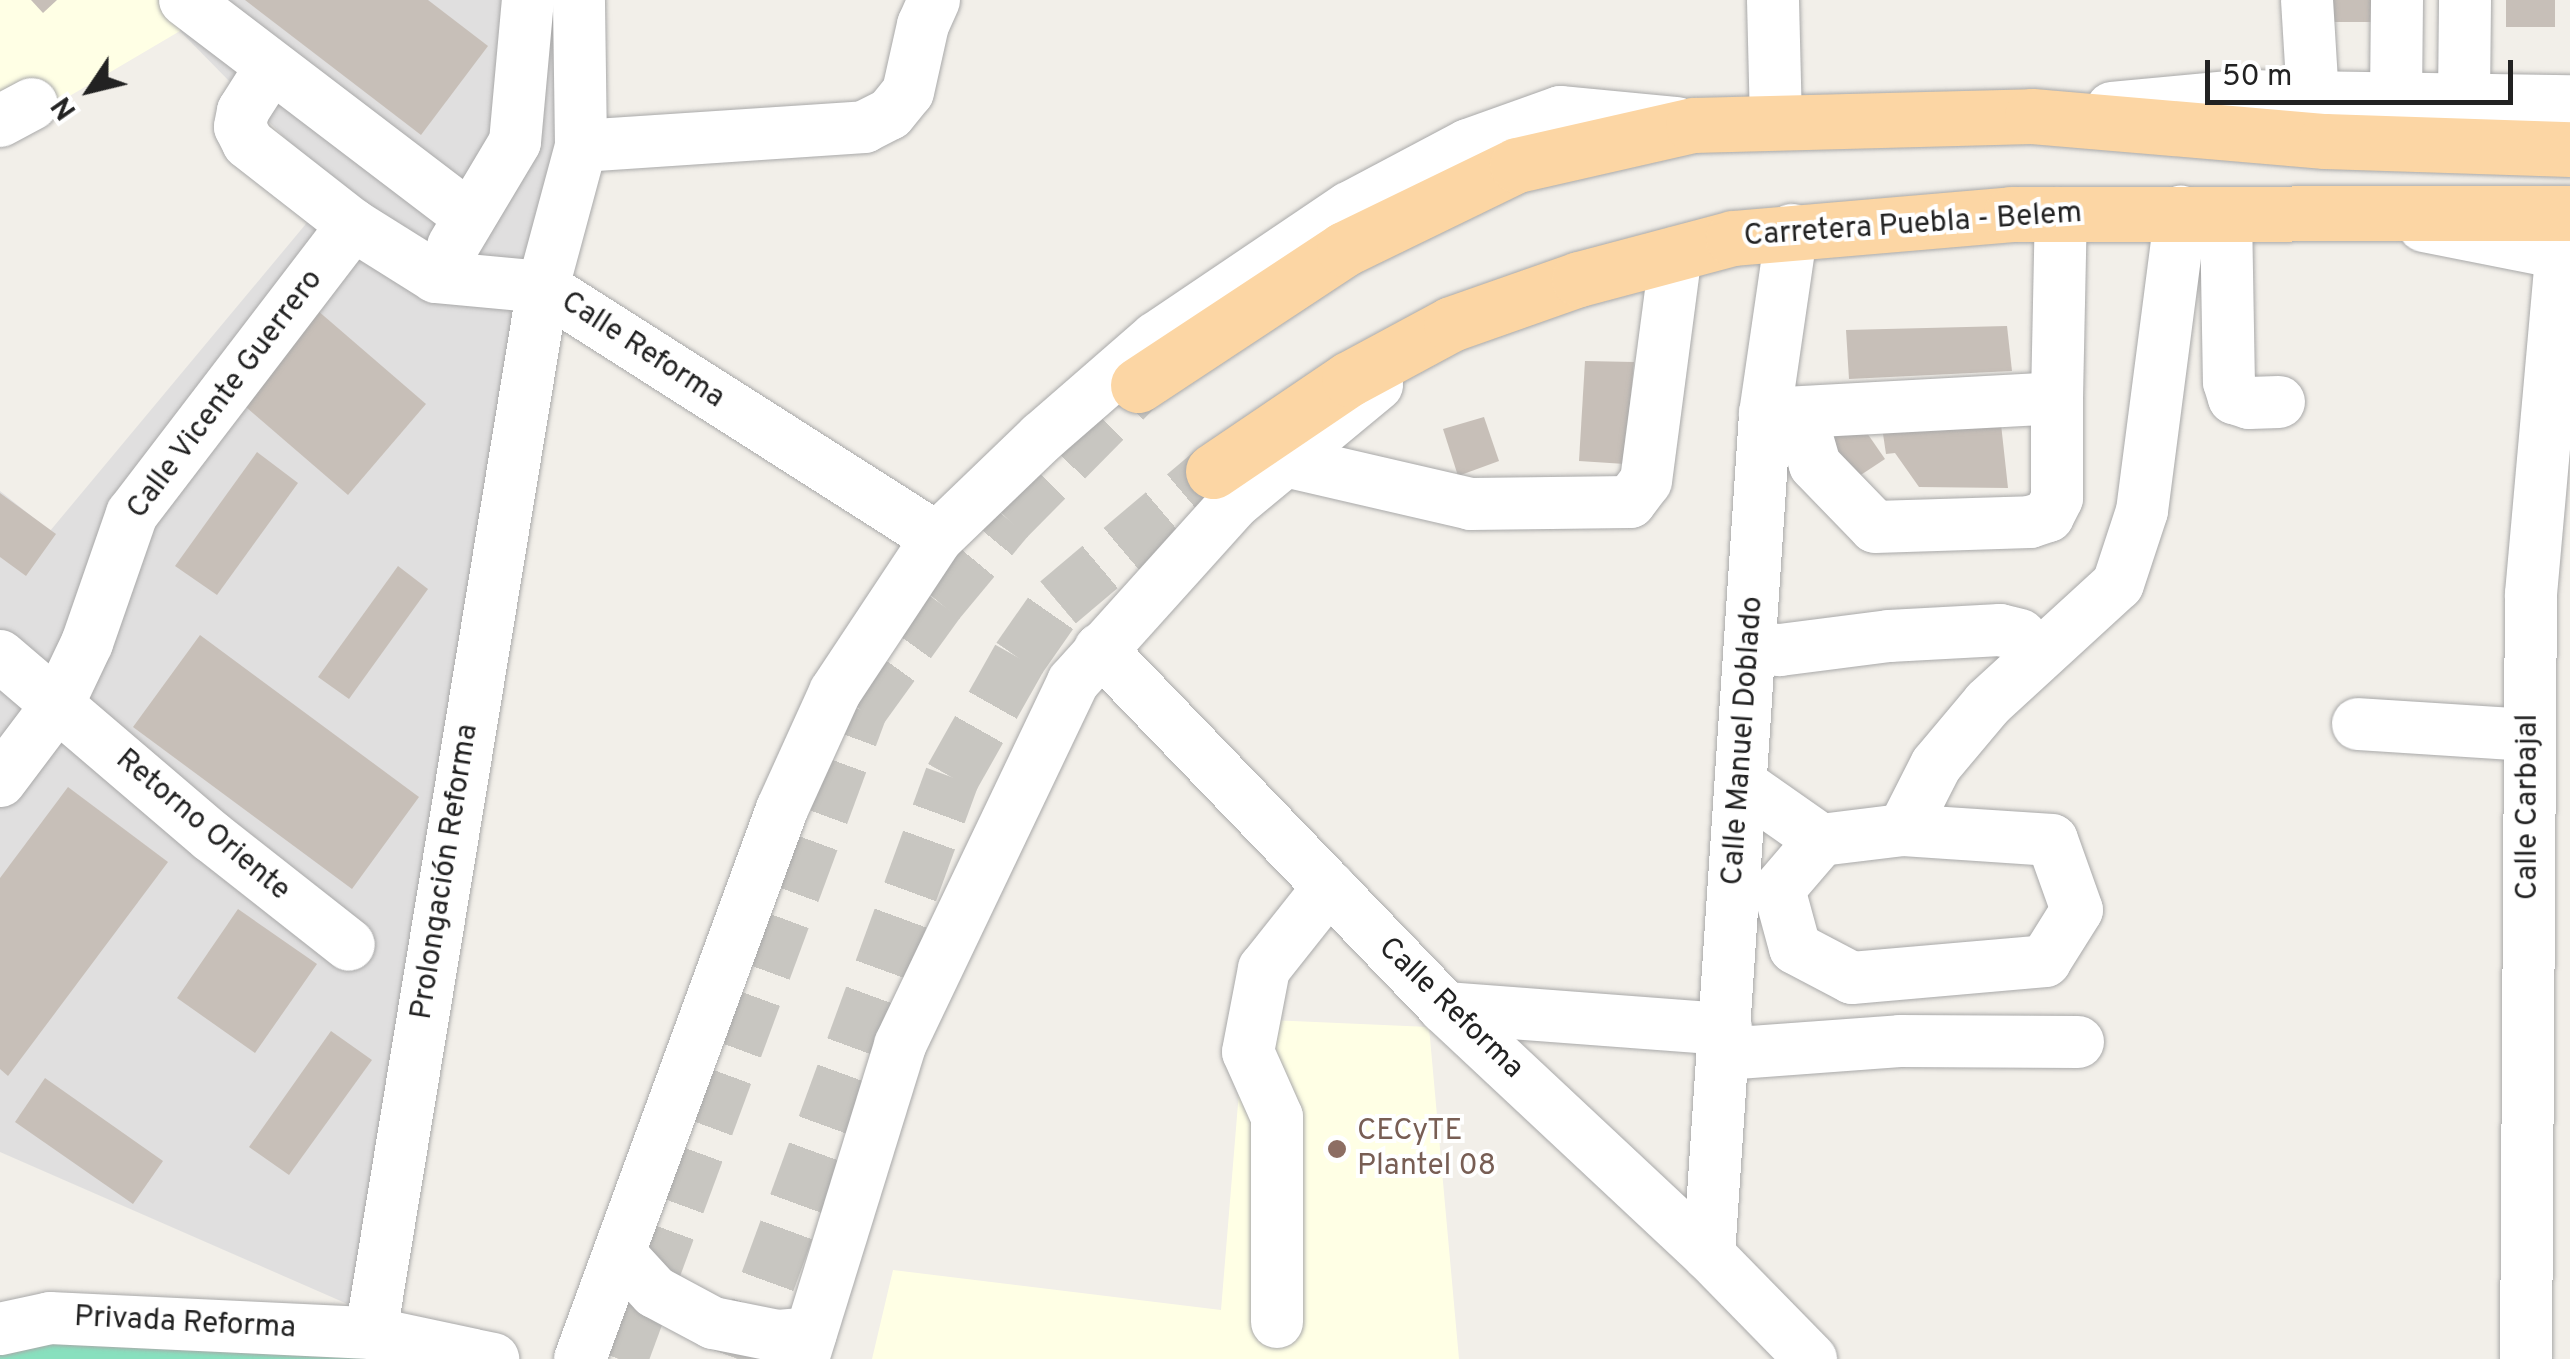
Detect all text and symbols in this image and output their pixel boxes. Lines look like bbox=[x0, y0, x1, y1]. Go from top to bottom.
north arrow bbox=[40, 40, 140, 140]
scale bar bbox=[2210, 40, 2518, 102]
text: 50 m bbox=[2222, 59, 2292, 96]
text: N bbox=[45, 89, 86, 126]
street label: Carretera Puebla - Belem bbox=[1743, 196, 2083, 256]
street label: Calle Vicente Guerrero bbox=[120, 263, 332, 527]
street label: Calle Reforma bbox=[554, 285, 730, 417]
street label: Calle Manuel Doblado bbox=[1716, 595, 1772, 887]
street label: Calle Carbajal bbox=[2511, 714, 2547, 900]
street label: Prolongación Reforma bbox=[405, 722, 487, 1022]
street label: Retorno Oriente bbox=[107, 743, 297, 909]
street label: Calle Reforma bbox=[1370, 931, 1530, 1087]
place label: CECyTE Plantel 08 bbox=[1357, 1114, 1496, 1184]
marker: CECyTE Plantel 08 bbox=[1326, 1138, 1348, 1160]
street label: Privada Reforma bbox=[73, 1300, 297, 1348]

